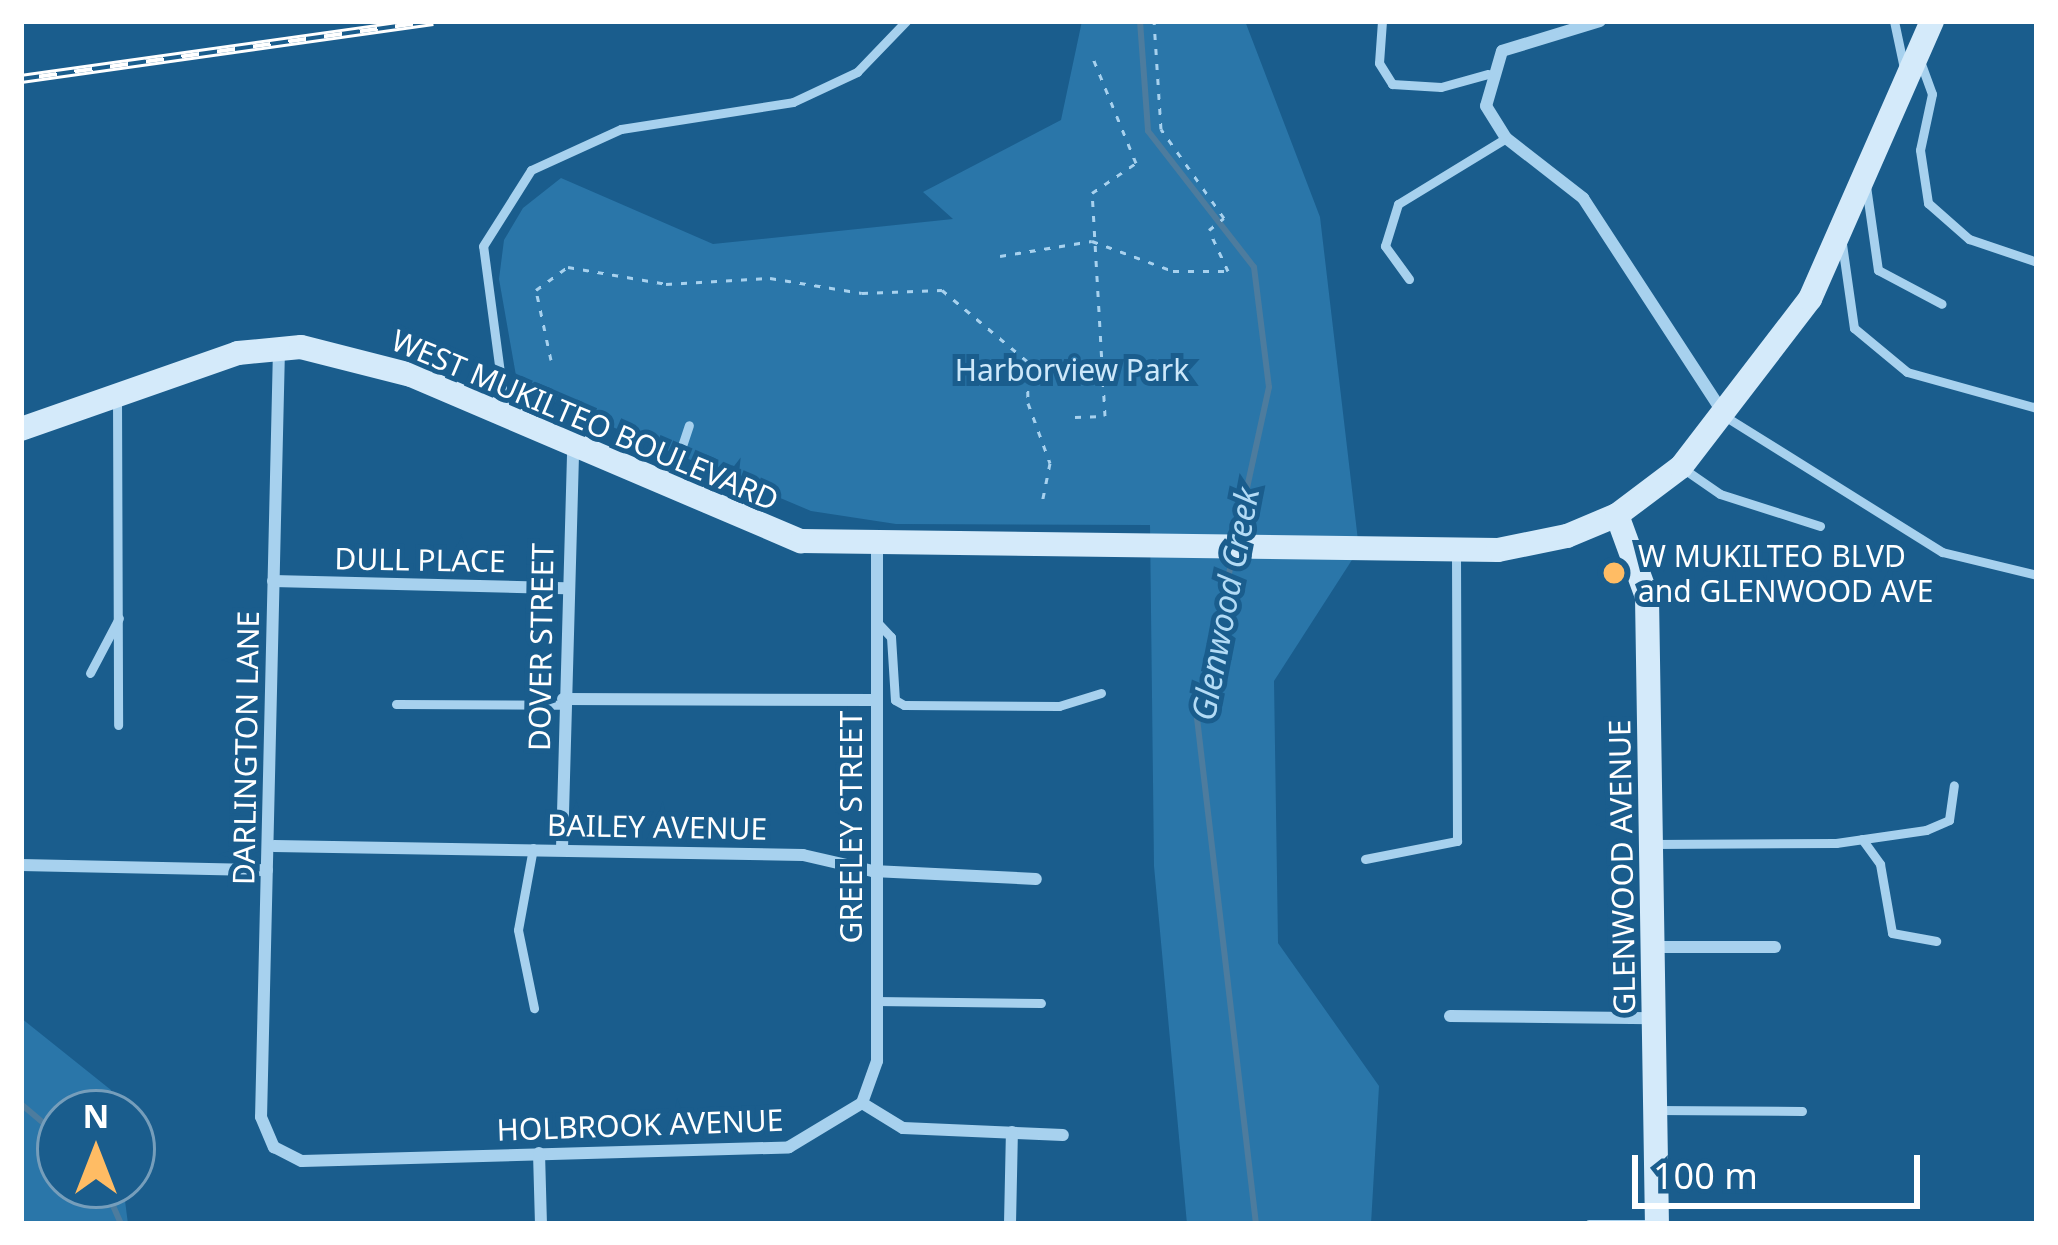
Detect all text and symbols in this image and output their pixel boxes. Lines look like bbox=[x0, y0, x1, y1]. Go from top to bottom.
street label: WEST MUKILTEO BOULEVARD bbox=[386, 322, 784, 518]
park label: Harborview Park bbox=[955, 352, 1189, 388]
water label: Glenwood Creek bbox=[1183, 484, 1267, 724]
place label: W MUKILTEO BLVD and GLENWOOD AVE bbox=[1638, 538, 1933, 608]
street label: DULL PLACE bbox=[334, 541, 506, 579]
street label: DOVER STREET bbox=[521, 543, 561, 751]
marker: W MUKILTEO BLVD and GLENWOOD AVE bbox=[1601, 560, 1627, 586]
street label: DARLINGTON LANE bbox=[226, 611, 266, 885]
street label: GREELEY STREET bbox=[833, 711, 869, 943]
street label: GLENWOOD AVENUE bbox=[1601, 719, 1643, 1015]
street label: BAILEY AVENUE bbox=[547, 807, 767, 847]
north arrow bbox=[36, 1089, 156, 1209]
text: N bbox=[83, 1093, 109, 1138]
street label: HOLBROOK AVENUE bbox=[496, 1102, 784, 1148]
scale bar bbox=[1638, 1131, 1926, 1205]
text: 100 m bbox=[1653, 1151, 1758, 1200]

